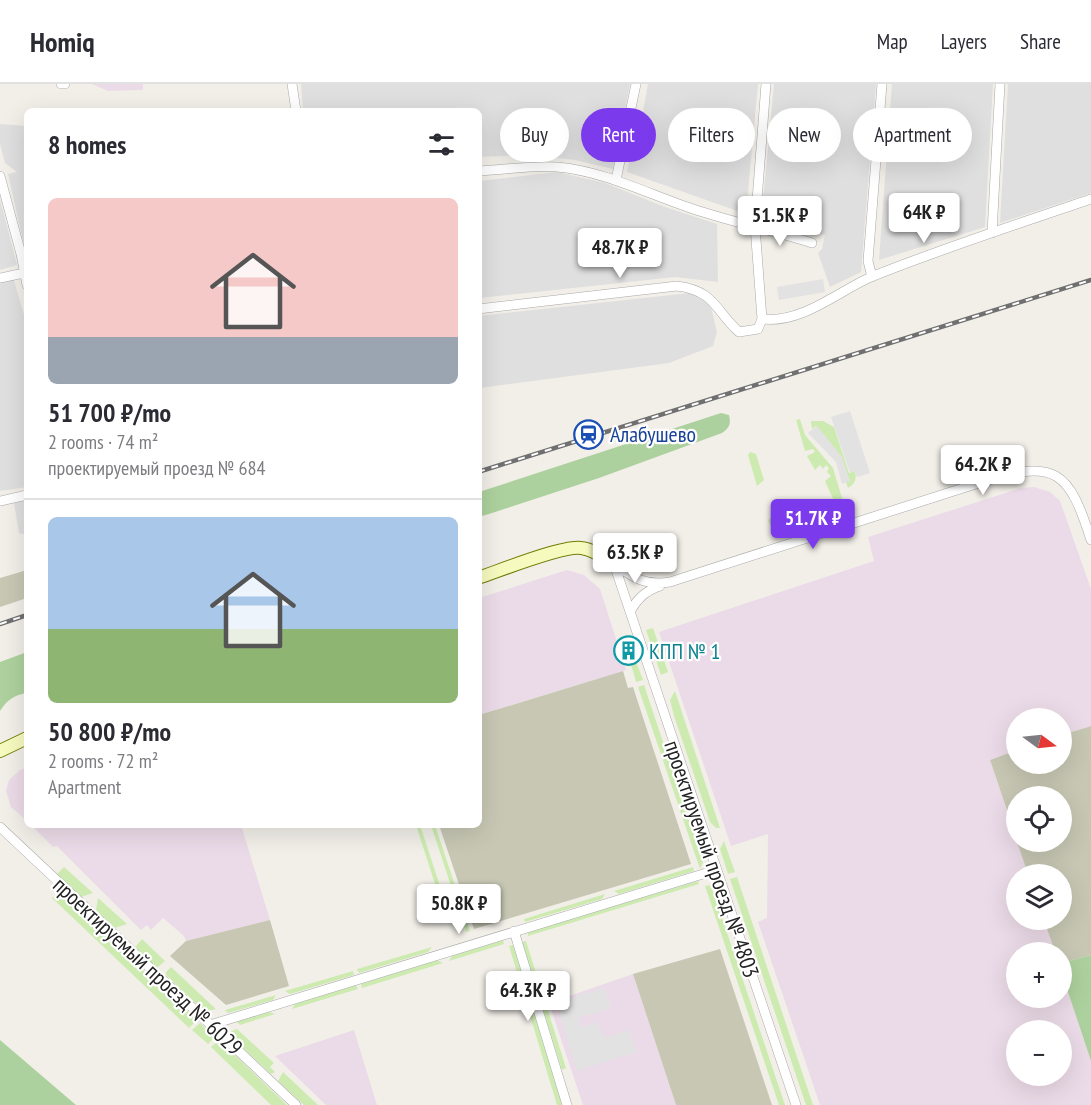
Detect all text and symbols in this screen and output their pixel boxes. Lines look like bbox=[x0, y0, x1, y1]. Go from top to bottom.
text: Homiq bbox=[30, 23, 95, 60]
text: Map bbox=[877, 28, 908, 55]
text: Layers bbox=[941, 28, 987, 55]
text: Share bbox=[1020, 28, 1061, 55]
chip: Buy bbox=[500, 108, 569, 162]
chip: Rent bbox=[581, 108, 656, 162]
chip: Filters bbox=[668, 108, 755, 162]
chip: New bbox=[767, 108, 841, 162]
chip: Apartment bbox=[853, 108, 972, 162]
text: 8 homes bbox=[48, 128, 126, 161]
icon: filters bbox=[425, 128, 458, 161]
pin: 64K ₽ bbox=[882, 193, 966, 244]
pin: 51.5K ₽ bbox=[725, 196, 835, 247]
text: 64K ₽ bbox=[903, 199, 945, 225]
text: 51.5K ₽ bbox=[752, 202, 808, 228]
pin: 48.7K ₽ bbox=[565, 228, 675, 279]
text: 48.7K ₽ bbox=[592, 234, 648, 260]
icon: home bbox=[199, 237, 307, 345]
text: 51 700 ₽/mo bbox=[48, 396, 171, 429]
station icon: Алабушево bbox=[573, 418, 605, 450]
place label: Алабушево bbox=[610, 420, 696, 448]
text: 2 rooms · 74 m² bbox=[48, 429, 158, 455]
pin: 64.2K ₽ bbox=[928, 445, 1038, 496]
text: 64.2K ₽ bbox=[955, 451, 1011, 477]
text: проектируемый проезд № 684 bbox=[48, 455, 266, 481]
pin: 51.7K ₽ bbox=[758, 499, 868, 550]
text: 51.7K ₽ bbox=[785, 505, 841, 531]
pin: 63.5K ₽ bbox=[580, 533, 690, 584]
text: 63.5K ₽ bbox=[607, 539, 663, 565]
icon: home bbox=[199, 556, 307, 664]
building icon: КПП № 1 bbox=[612, 635, 644, 667]
place label: КПП № 1 bbox=[649, 637, 720, 665]
north arrow bbox=[1006, 708, 1072, 774]
map controls bbox=[1006, 708, 1072, 1086]
text: 50 800 ₽/mo bbox=[48, 715, 171, 748]
street label: проектируемый проезд № 4803 bbox=[658, 737, 766, 981]
text: 2 rooms · 72 m² bbox=[48, 748, 158, 774]
text: Apartment bbox=[48, 774, 121, 800]
button: locate bbox=[1006, 786, 1072, 852]
button: layers bbox=[1006, 864, 1072, 930]
street label: проектируемый проезд № 6029 bbox=[47, 871, 249, 1061]
pin: 50.8K ₽ bbox=[404, 884, 514, 935]
text: 50.8K ₽ bbox=[431, 890, 487, 916]
button: + bbox=[1006, 942, 1072, 1008]
pin: 64.3K ₽ bbox=[473, 971, 583, 1022]
text: 64.3K ₽ bbox=[500, 977, 556, 1003]
button: − bbox=[1006, 1020, 1072, 1086]

